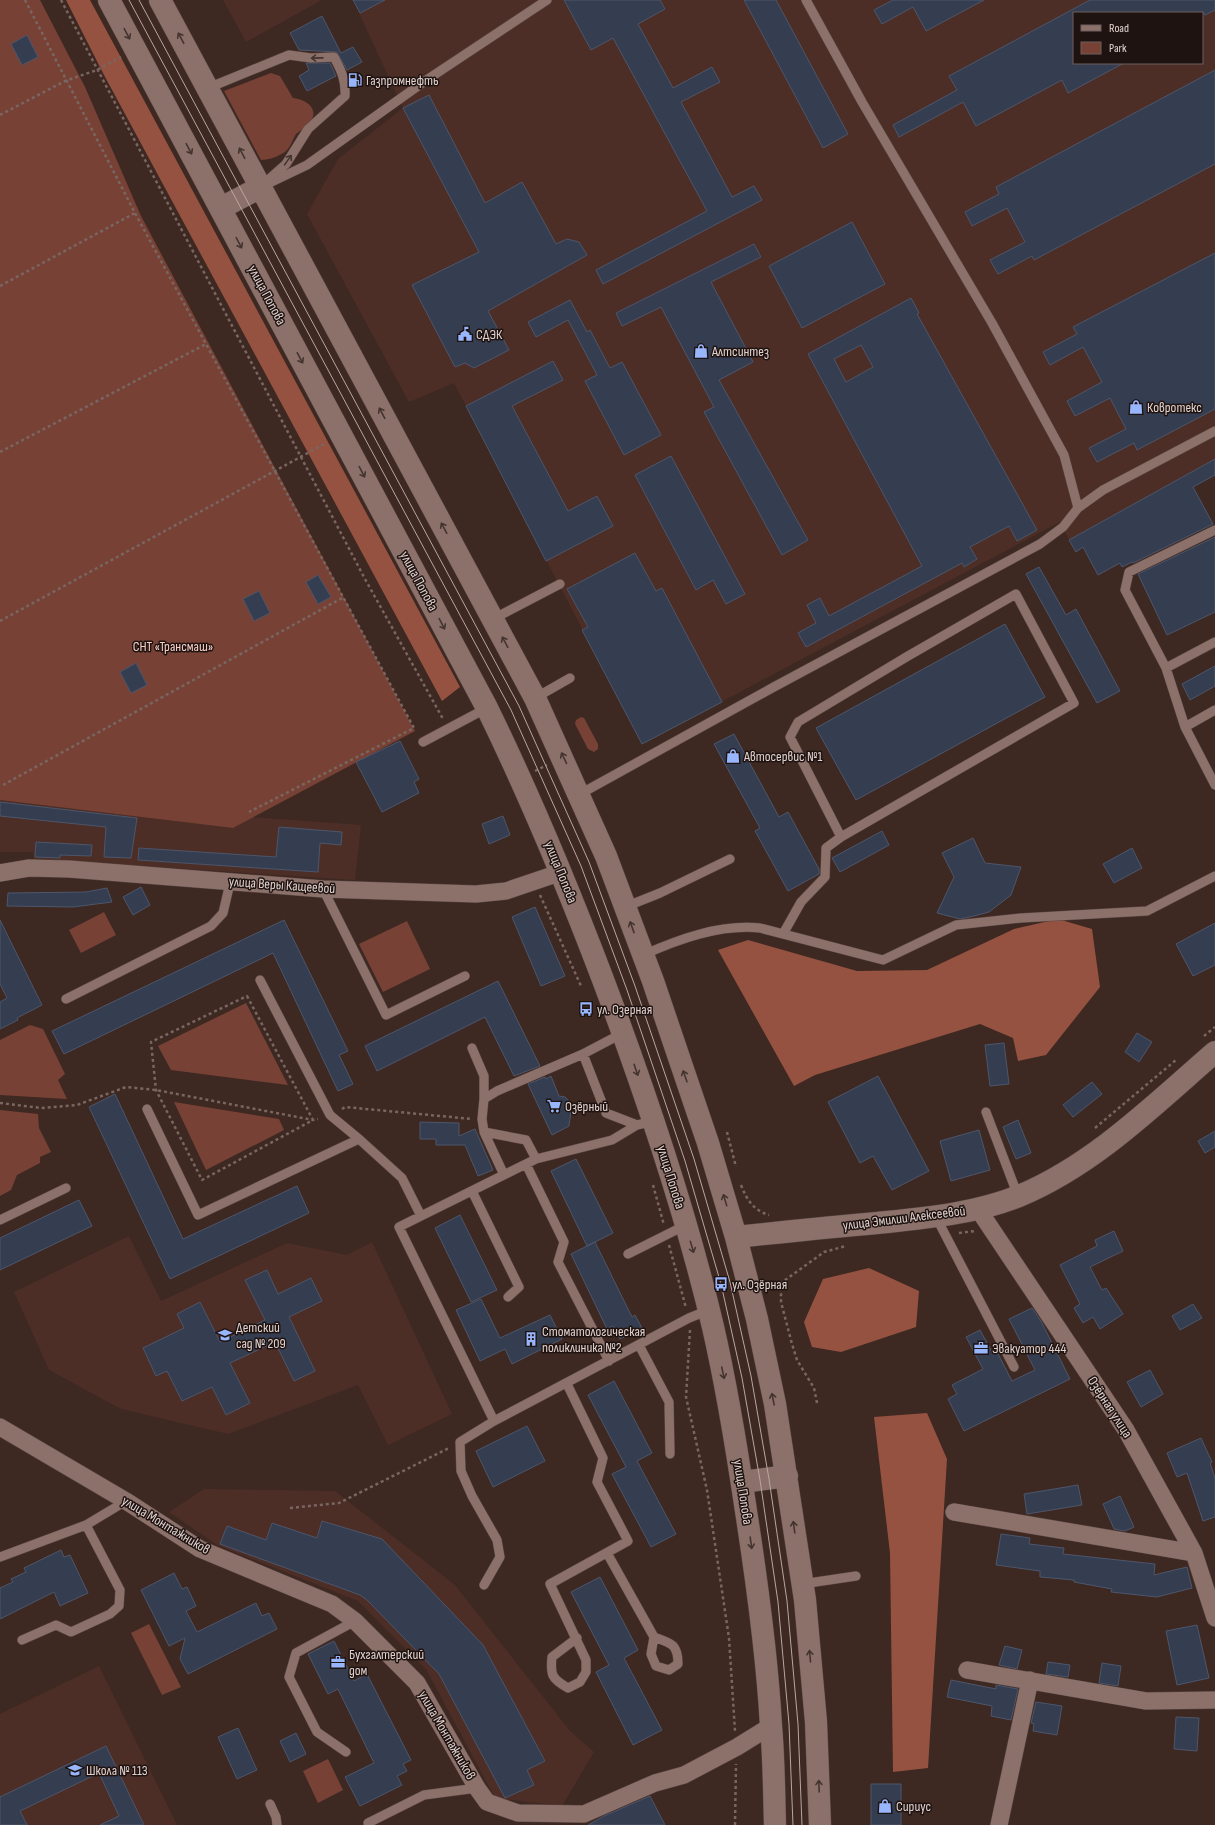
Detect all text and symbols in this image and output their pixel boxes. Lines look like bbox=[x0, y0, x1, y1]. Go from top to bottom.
legend bbox=[1073, 12, 1203, 64]
text: Road bbox=[1109, 21, 1129, 36]
one-way arrow bbox=[124, 28, 132, 40]
one-way arrow bbox=[177, 32, 184, 44]
text: Park bbox=[1109, 41, 1127, 56]
one-way arrow bbox=[311, 54, 324, 62]
fuel station icon: Газпромнефть bbox=[347, 72, 363, 88]
place label: Газпромнефть bbox=[366, 72, 439, 89]
one-way arrow bbox=[186, 143, 193, 155]
one-way arrow bbox=[238, 147, 246, 159]
one-way arrow bbox=[284, 155, 292, 166]
one-way arrow bbox=[236, 237, 244, 249]
street label: улица Попова bbox=[244, 262, 290, 328]
public building icon: СДЭК bbox=[457, 326, 473, 342]
place label: СДЭК bbox=[476, 326, 503, 343]
shop icon: Алтсинтез bbox=[693, 343, 709, 359]
place label: Алтсинтез bbox=[711, 343, 769, 360]
one-way arrow bbox=[297, 351, 305, 363]
shop icon: Ковротекс bbox=[1128, 399, 1144, 415]
place label: Ковротекс bbox=[1147, 399, 1202, 416]
one-way arrow bbox=[378, 408, 386, 420]
one-way arrow bbox=[358, 466, 366, 478]
one-way arrow bbox=[440, 522, 447, 534]
street label: улица Попова bbox=[396, 548, 442, 614]
one-way arrow bbox=[439, 618, 447, 630]
one-way arrow bbox=[501, 636, 509, 648]
park label: СНТ «Трансмаш» bbox=[133, 638, 213, 655]
shop icon: Автосервис №1 bbox=[725, 748, 741, 764]
place label: Автосервис №1 bbox=[743, 748, 822, 765]
one-way arrow bbox=[560, 753, 567, 765]
street label: улица Попова bbox=[541, 838, 581, 906]
street label: улица Веры Кащеевой bbox=[228, 873, 336, 897]
one-way arrow bbox=[628, 921, 636, 933]
bus stop icon: ул. Озерная bbox=[578, 1001, 594, 1017]
place label: ул. Озерная bbox=[597, 1001, 652, 1018]
one-way arrow bbox=[633, 1063, 640, 1076]
one-way arrow bbox=[681, 1069, 688, 1082]
supermarket icon: Озёрный bbox=[546, 1098, 562, 1114]
place label: Озёрный bbox=[565, 1098, 608, 1115]
street label: улица Попова bbox=[653, 1143, 689, 1211]
one-way arrow bbox=[721, 1193, 728, 1206]
street label: улица Эмилии Алексеевой bbox=[842, 1202, 967, 1234]
one-way arrow bbox=[689, 1240, 696, 1253]
bus stop icon: ул. Озёрная bbox=[713, 1276, 729, 1292]
place label: ул. Озёрная bbox=[732, 1276, 787, 1293]
place label: Детский сад № 209 bbox=[236, 1319, 286, 1352]
place label: Стоматологическая поликлиника №2 bbox=[542, 1323, 645, 1356]
school or university icon: Детский сад № 209 bbox=[217, 1327, 233, 1343]
building icon: Стоматологическая поликлиника №2 bbox=[523, 1331, 539, 1347]
office icon: Эвакуатор 444 bbox=[973, 1340, 989, 1356]
place label: Эвакуатор 444 bbox=[992, 1340, 1066, 1357]
one-way arrow bbox=[719, 1366, 727, 1379]
street label: Озёрная улица bbox=[1084, 1373, 1136, 1441]
one-way arrow bbox=[769, 1393, 777, 1406]
street label: улица Попова bbox=[729, 1458, 757, 1526]
street label: улица Монтажников bbox=[119, 1492, 213, 1558]
one-way arrow bbox=[790, 1521, 798, 1534]
one-way arrow bbox=[747, 1536, 755, 1549]
place label: Бухгалтерский дом bbox=[349, 1646, 424, 1679]
one-way arrow bbox=[806, 1650, 814, 1663]
office icon: Бухгалтерский дом bbox=[330, 1654, 346, 1670]
street label: улица Монтажников bbox=[415, 1687, 479, 1783]
school or university icon: Школа № 113 bbox=[67, 1762, 83, 1778]
place label: Школа № 113 bbox=[86, 1762, 148, 1779]
one-way arrow bbox=[815, 1780, 823, 1793]
shop icon: Сириус bbox=[877, 1798, 893, 1814]
place label: Сириус bbox=[896, 1798, 931, 1815]

